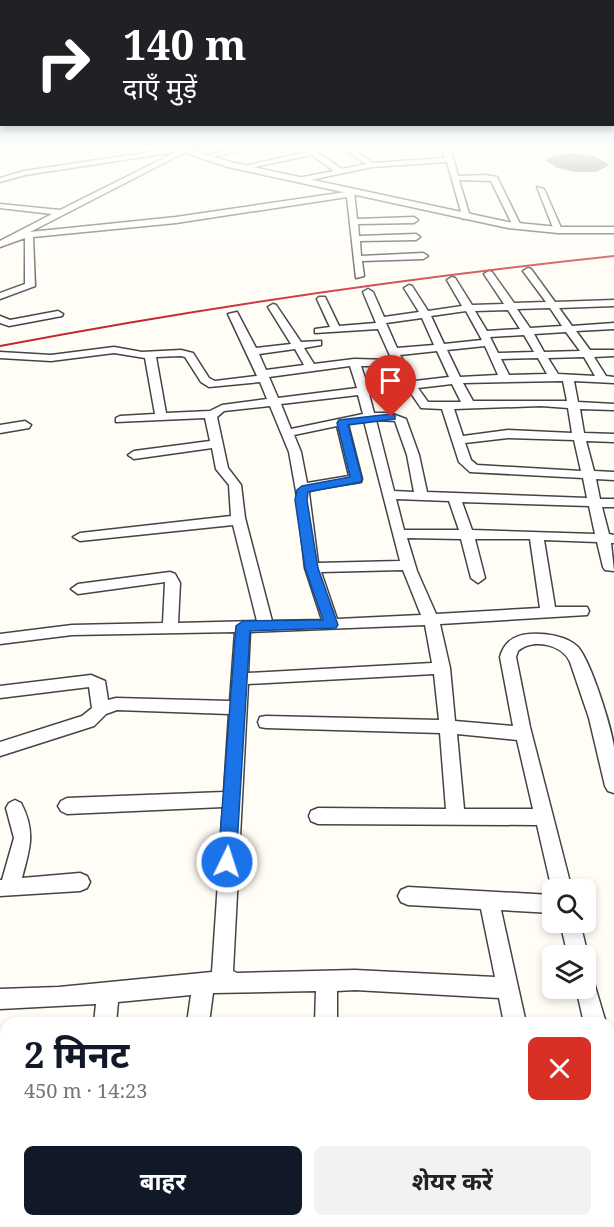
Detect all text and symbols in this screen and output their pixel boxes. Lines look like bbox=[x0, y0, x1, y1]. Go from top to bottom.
text: 140 m bbox=[123, 15, 247, 72]
icon: right bbox=[24, 24, 102, 102]
text: दाएँ मुड़ें bbox=[123, 69, 197, 106]
pin bbox=[365, 355, 416, 417]
icon: arrive bbox=[374, 364, 407, 397]
position arrow bbox=[195, 830, 259, 894]
map controls bbox=[542, 879, 596, 999]
button: search bbox=[542, 879, 596, 933]
button: layers bbox=[542, 945, 596, 999]
text: 2 मिनट bbox=[24, 1030, 129, 1079]
button: close bbox=[528, 1037, 591, 1100]
text: 450 m · 14:23 bbox=[24, 1077, 147, 1104]
button: बाहर bbox=[24, 1146, 302, 1215]
button: शेयर करें bbox=[314, 1146, 591, 1215]

